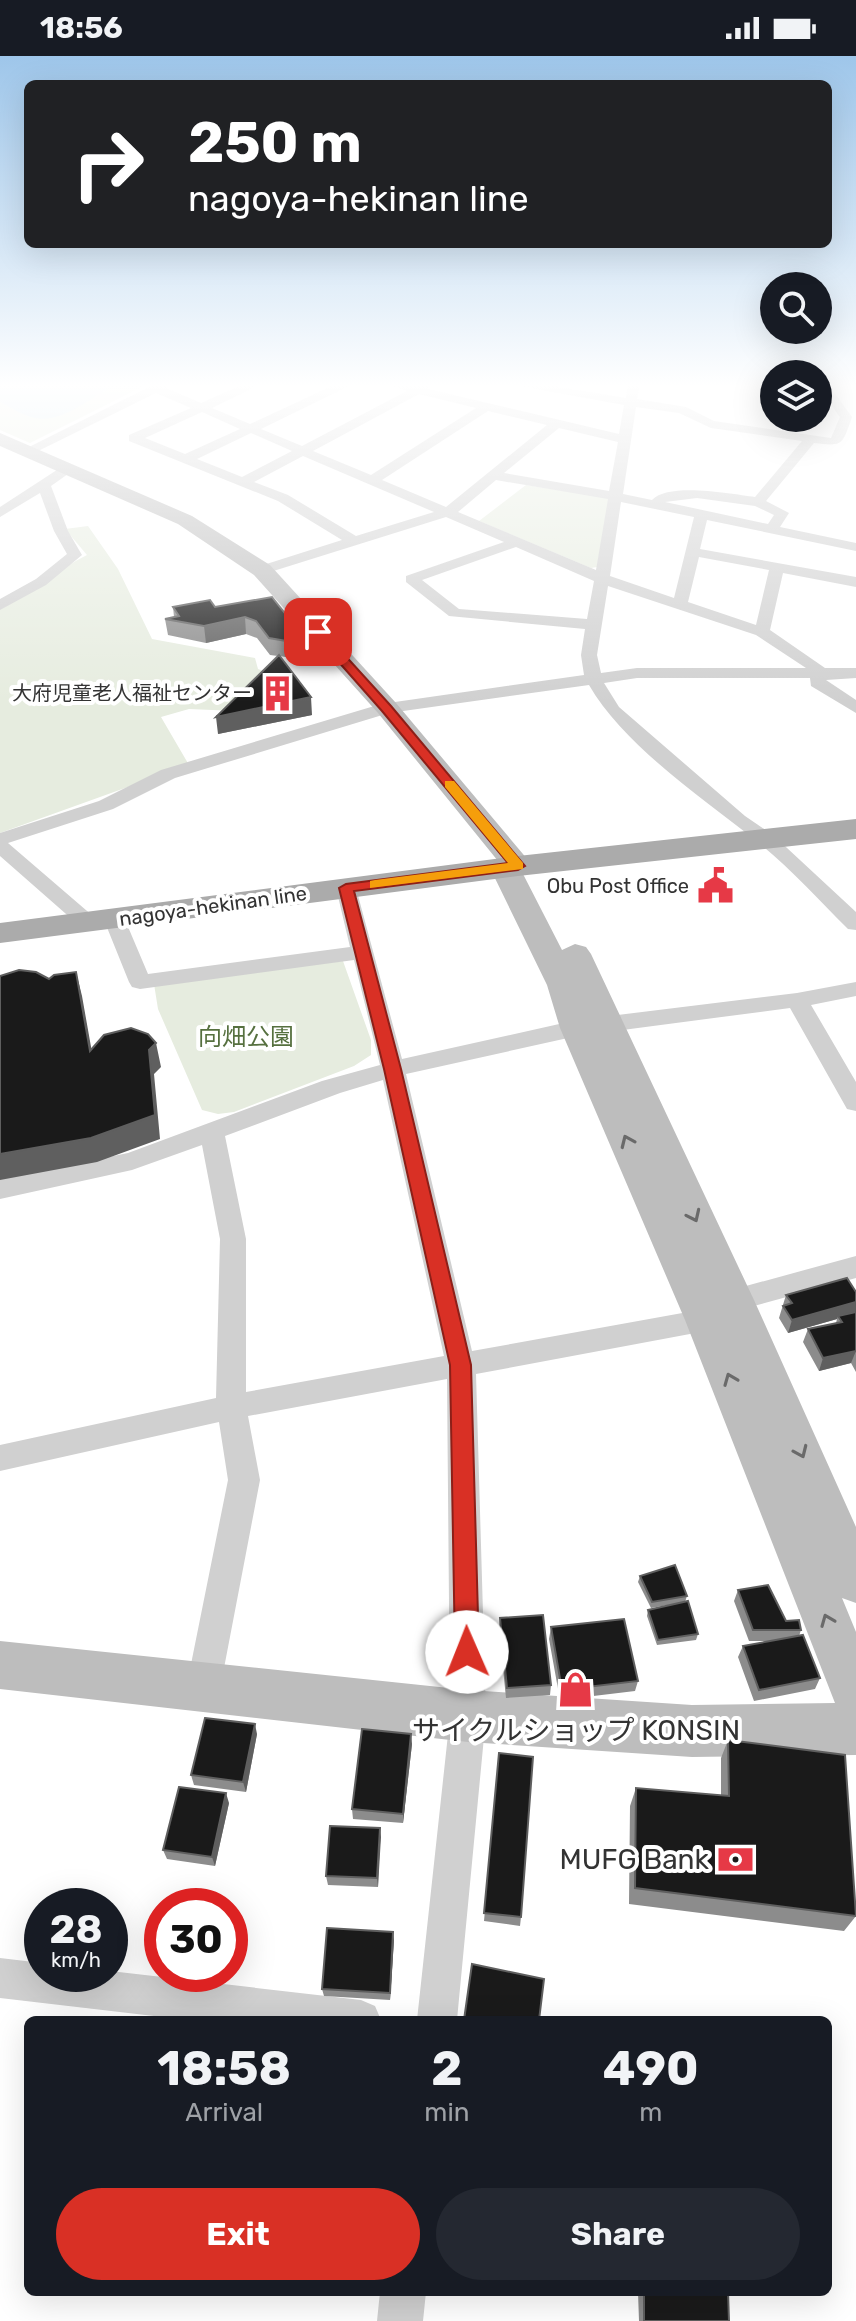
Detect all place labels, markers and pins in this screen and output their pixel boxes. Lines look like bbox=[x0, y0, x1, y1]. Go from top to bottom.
pin bbox=[284, 598, 352, 666]
building icon: 大府児童老人福祉センター bbox=[259, 674, 297, 712]
place label: 大府児童老人福祉センター bbox=[12, 681, 252, 705]
public building icon: Obu Post Office bbox=[696, 867, 734, 905]
place label: Obu Post Office bbox=[547, 874, 689, 898]
shop icon: サイクルショップ KONSIN bbox=[557, 1671, 595, 1709]
place label: サイクルショップ KONSIN bbox=[412, 1714, 740, 1747]
bank icon: MUFG Bank bbox=[716, 1840, 754, 1878]
place label: MUFG Bank bbox=[559, 1843, 710, 1876]

